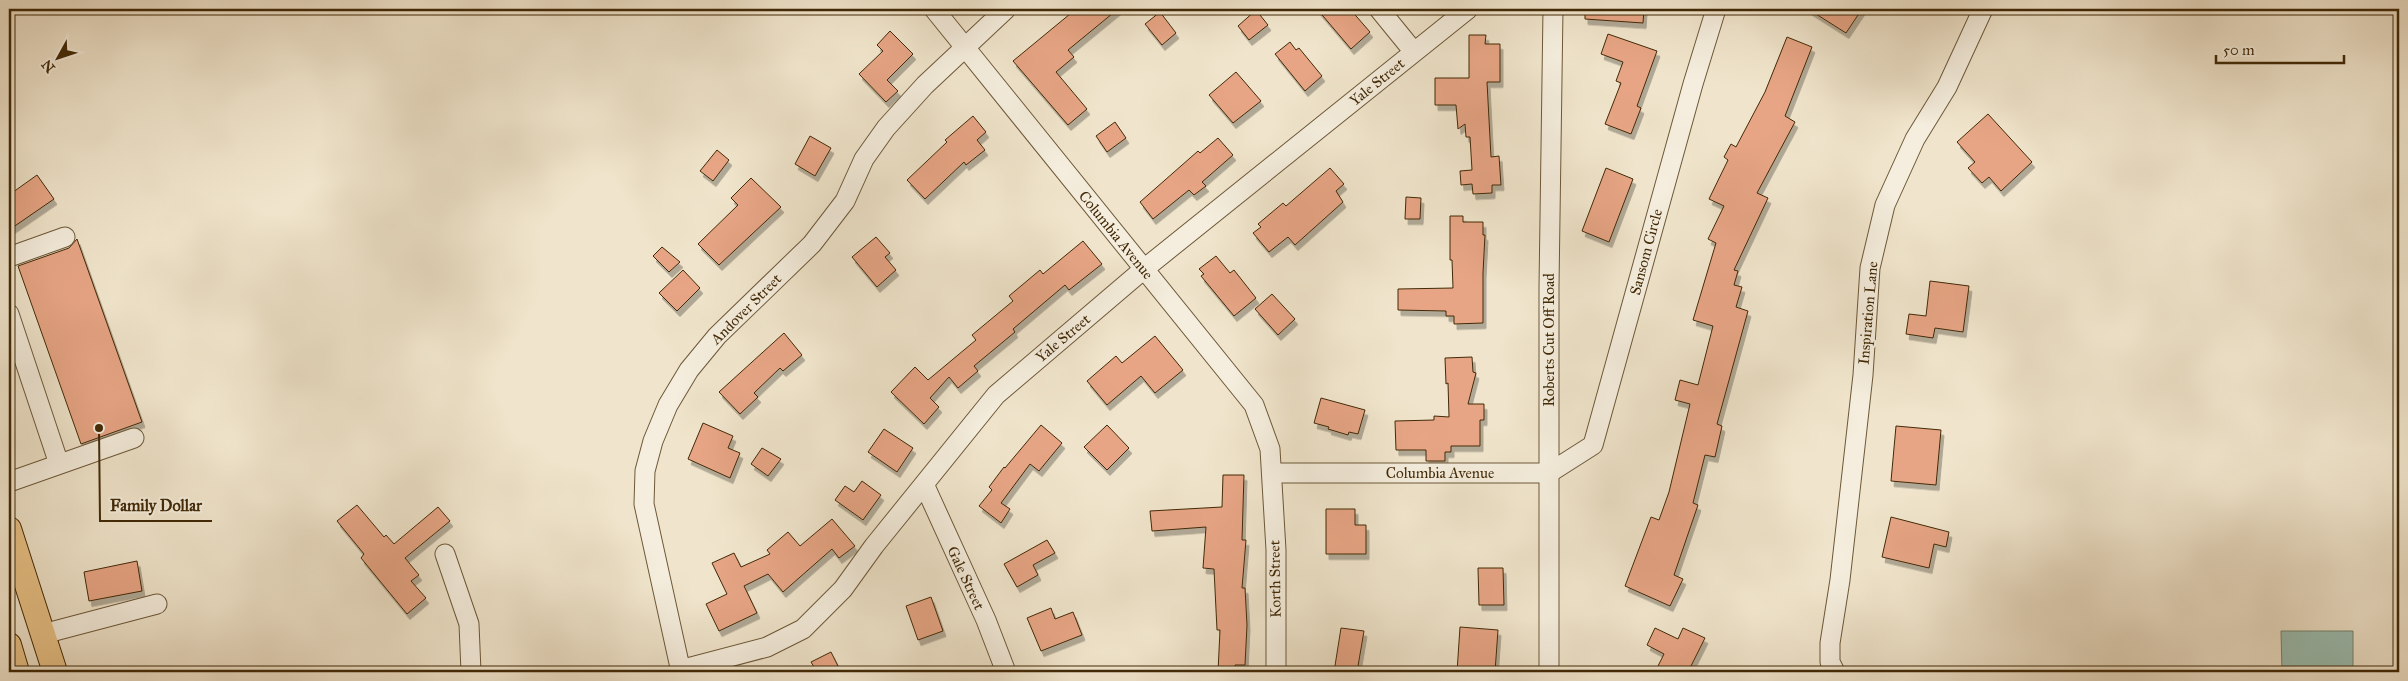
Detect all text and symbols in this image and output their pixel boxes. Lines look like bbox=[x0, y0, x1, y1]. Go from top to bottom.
north arrow bbox=[32, 32, 82, 82]
scale bar bbox=[2216, 32, 2343, 64]
text: 50 m bbox=[2223, 41, 2255, 59]
street label: Yale Street bbox=[1346, 54, 1409, 110]
text: N bbox=[38, 56, 59, 76]
street label: Columbia Avenue bbox=[1075, 187, 1157, 283]
street label: Sansom Circle bbox=[1626, 207, 1666, 297]
street label: Inspiration Lane bbox=[1855, 261, 1881, 365]
street label: Andover Street bbox=[706, 269, 786, 349]
street label: Roberts Cut Off Road bbox=[1540, 273, 1558, 407]
street label: Yale Street bbox=[1032, 310, 1094, 366]
street label: Columbia Avenue bbox=[1386, 464, 1494, 482]
callout: Family Dollar bbox=[100, 490, 212, 521]
text: Family Dollar bbox=[110, 496, 203, 516]
street label: Korth Street bbox=[1265, 539, 1285, 618]
street label: Gale Street bbox=[943, 543, 989, 613]

